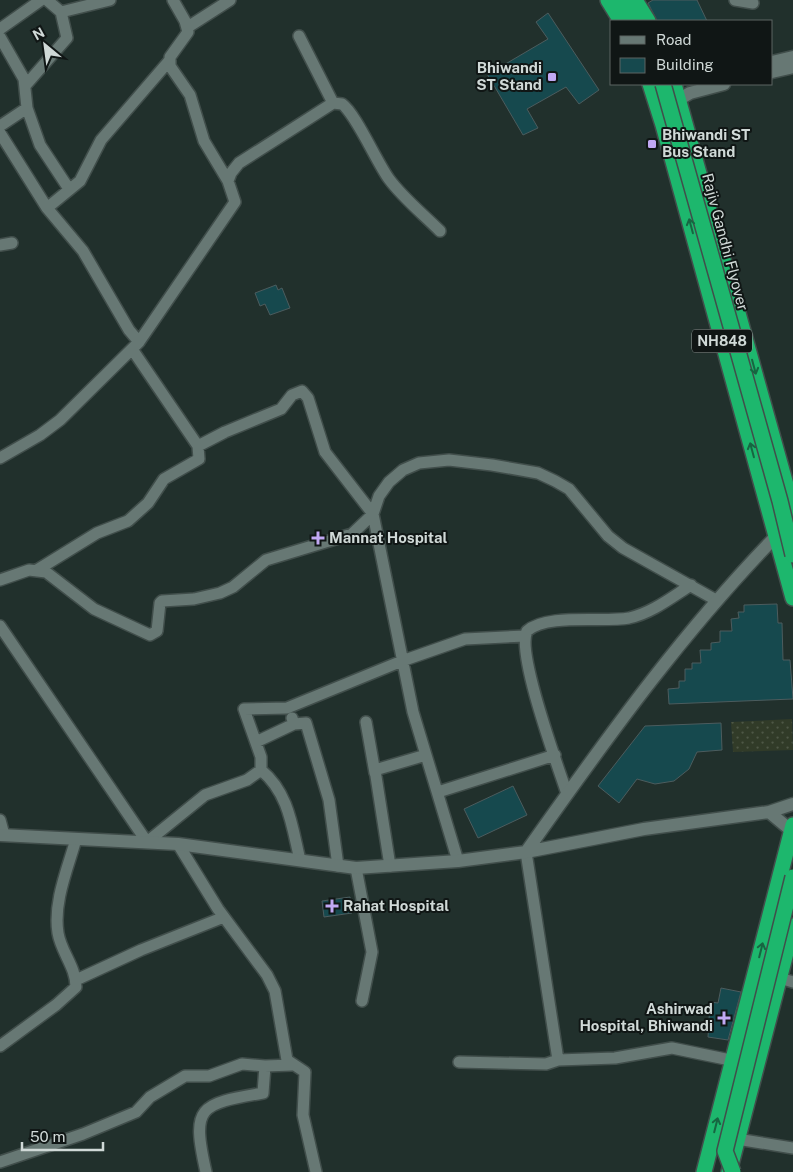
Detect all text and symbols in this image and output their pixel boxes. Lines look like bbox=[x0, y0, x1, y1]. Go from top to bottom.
north arrow bbox=[20, 20, 70, 70]
legend bbox=[610, 20, 773, 85]
text: N bbox=[30, 24, 47, 43]
text: Road bbox=[656, 31, 692, 48]
text: Building bbox=[656, 56, 714, 73]
place label: Bhiwandi ST Stand bbox=[476, 59, 542, 93]
marker: Bhiwandi ST Stand bbox=[546, 71, 558, 83]
place label: Bhiwandi ST Bus Stand bbox=[662, 126, 750, 160]
marker: Bhiwandi ST Bus Stand bbox=[646, 138, 658, 150]
street label: Rajiv Gandhi Flyover bbox=[699, 171, 752, 312]
one-way arrow bbox=[685, 218, 695, 234]
road number: NH848 bbox=[692, 330, 752, 352]
one-way arrow bbox=[749, 358, 759, 374]
one-way arrow bbox=[747, 443, 756, 459]
place label: Mannat Hospital bbox=[329, 529, 448, 546]
marker: Mannat Hospital bbox=[311, 531, 325, 545]
place label: Rahat Hospital bbox=[343, 897, 449, 914]
marker: Rahat Hospital bbox=[325, 899, 339, 913]
one-way arrow bbox=[757, 943, 766, 959]
place label: Ashirwad Hospital, Bhiwandi bbox=[579, 1000, 713, 1034]
marker: Ashirwad Hospital, Bhiwandi bbox=[717, 1011, 731, 1025]
one-way arrow bbox=[712, 1117, 722, 1133]
scale bar bbox=[22, 1120, 104, 1152]
text: 50 m bbox=[30, 1128, 65, 1145]

